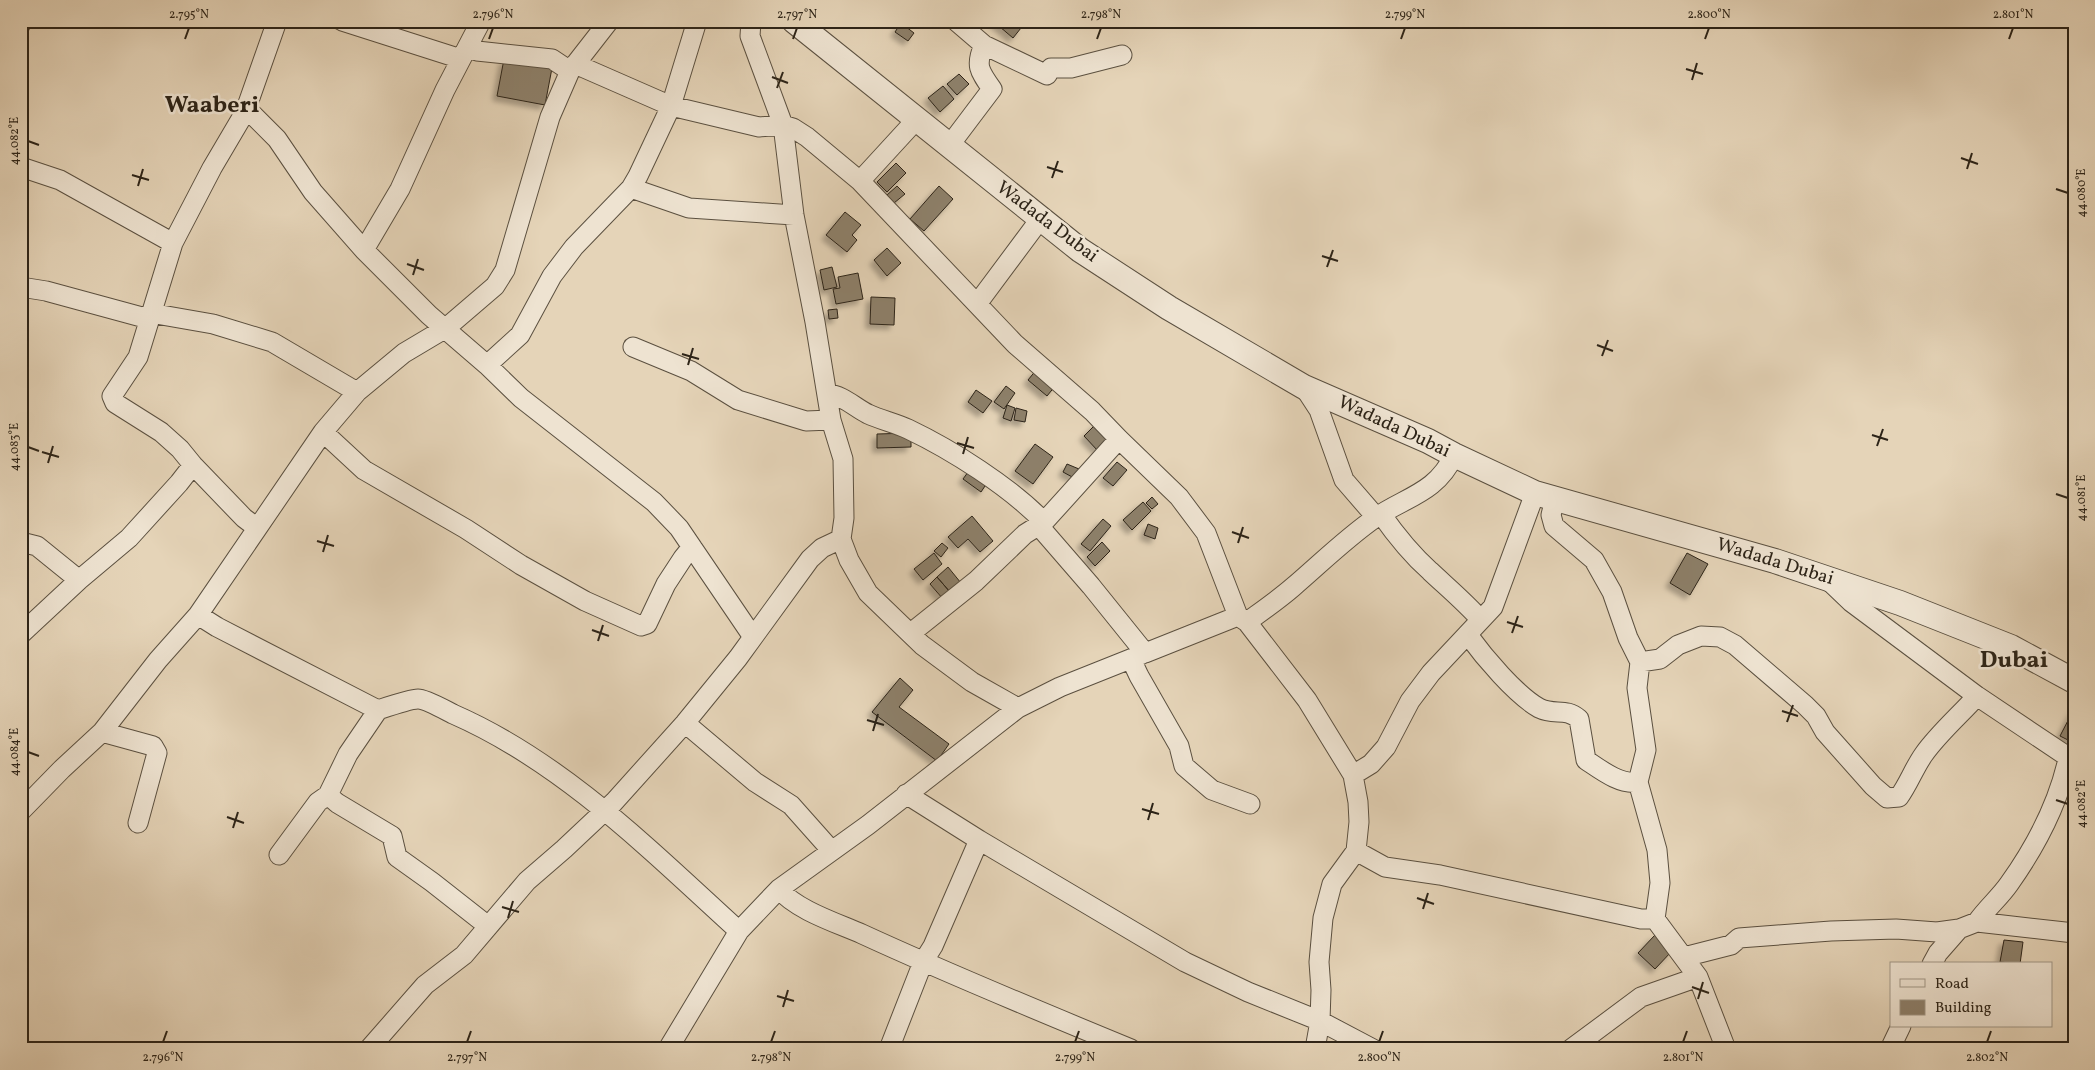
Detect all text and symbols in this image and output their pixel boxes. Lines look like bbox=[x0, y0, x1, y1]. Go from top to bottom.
text: 2.795°N bbox=[169, 7, 209, 23]
text: 2.796°N bbox=[473, 7, 514, 23]
text: 2.797°N bbox=[777, 7, 817, 23]
text: 2.798°N bbox=[1081, 7, 1121, 23]
text: 2.799°N bbox=[1385, 7, 1425, 23]
text: 2.800°N bbox=[1687, 7, 1731, 23]
text: 2.801°N bbox=[1993, 7, 2033, 23]
district label: Waaberi bbox=[165, 89, 259, 123]
text: 44.082°E bbox=[7, 117, 23, 165]
text: 44.080°E bbox=[2074, 168, 2090, 218]
street label: Wadada Dubai bbox=[991, 175, 1104, 269]
street label: Wadada Dubai bbox=[1333, 390, 1455, 465]
text: 44.083°E bbox=[7, 423, 23, 471]
text: 44.081°E bbox=[2074, 475, 2090, 521]
street label: Wadada Dubai bbox=[1713, 532, 1837, 592]
district label: Dubai bbox=[1980, 644, 2048, 678]
text: 44.084°E bbox=[7, 728, 23, 776]
text: 44.082°E bbox=[2074, 780, 2090, 828]
legend bbox=[1890, 962, 2052, 1028]
text: Road bbox=[1935, 974, 1969, 995]
text: Building bbox=[1935, 998, 1992, 1019]
text: 2.796°N bbox=[143, 1050, 184, 1066]
text: 2.797°N bbox=[447, 1050, 487, 1066]
text: 2.798°N bbox=[751, 1050, 791, 1066]
text: 2.799°N bbox=[1055, 1050, 1095, 1066]
text: 2.800°N bbox=[1357, 1050, 1401, 1066]
text: 2.801°N bbox=[1663, 1050, 1703, 1066]
text: 2.802°N bbox=[1966, 1050, 2008, 1066]

